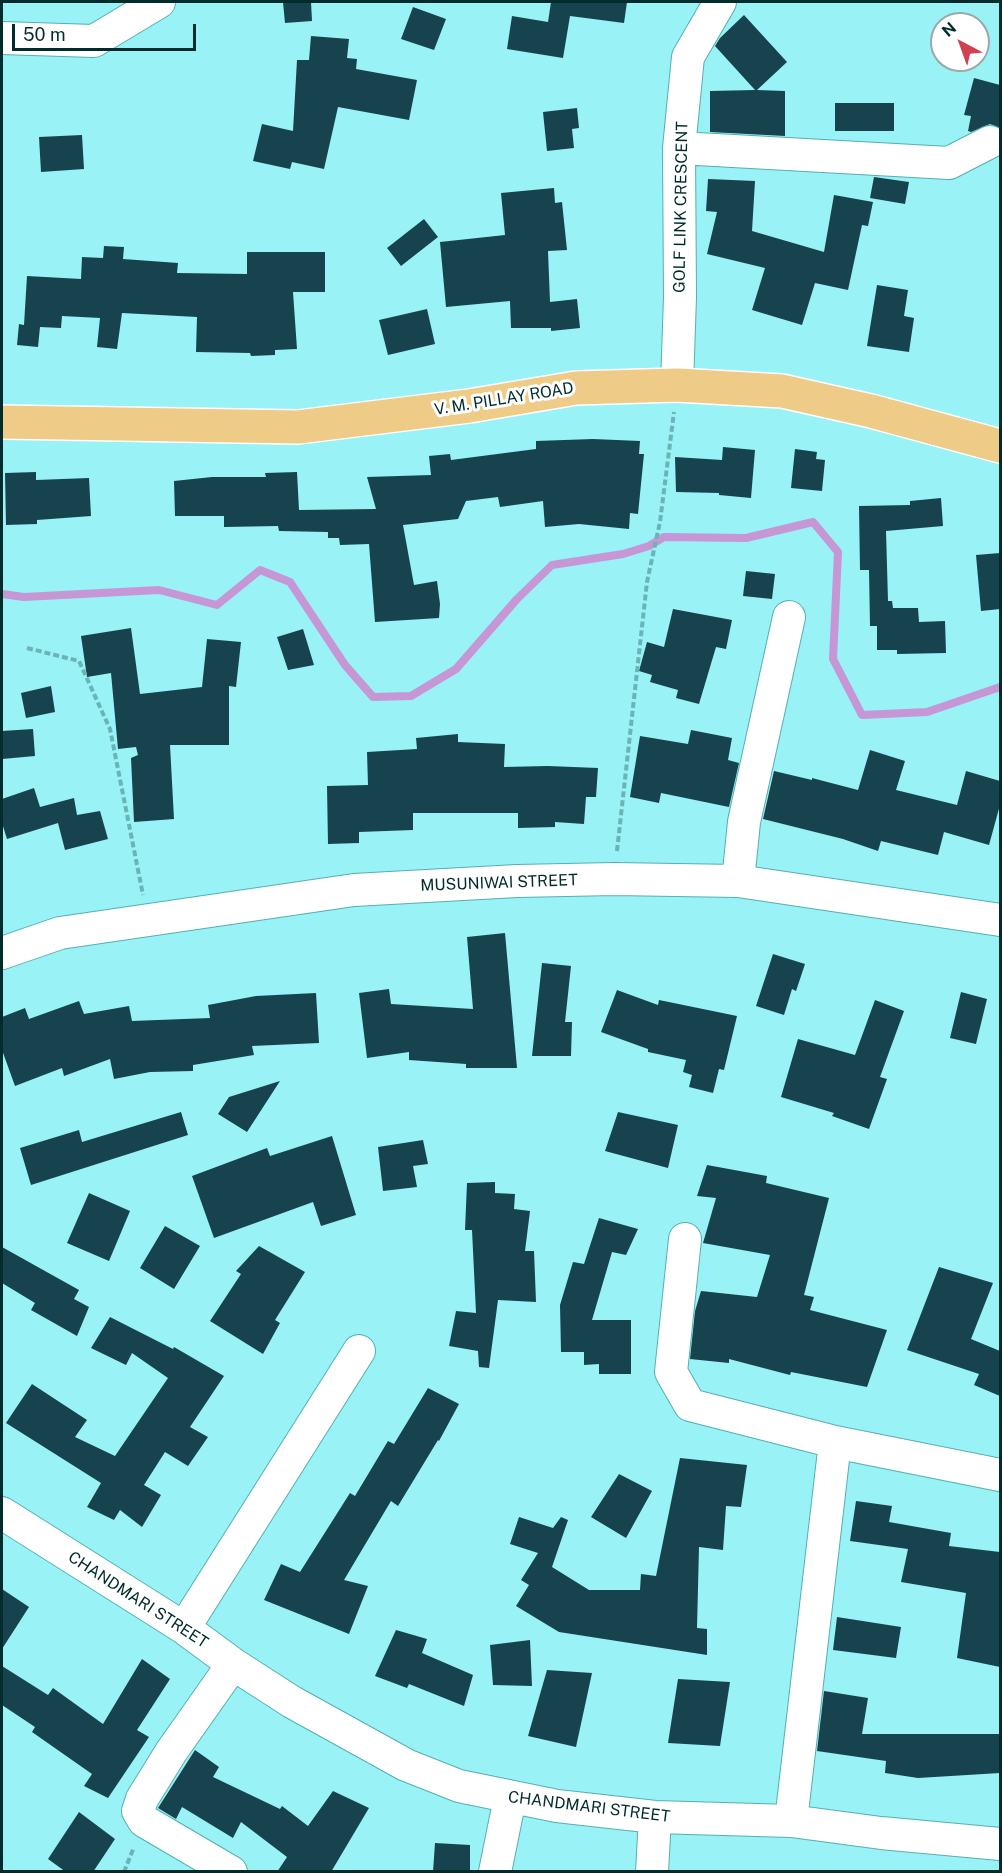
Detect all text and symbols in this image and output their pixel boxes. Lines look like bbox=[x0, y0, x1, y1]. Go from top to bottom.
scale bar bbox=[15, 12, 200, 50]
north arrow bbox=[930, 12, 990, 72]
text: N bbox=[938, 18, 960, 41]
text: 50 m bbox=[23, 24, 66, 45]
street label: GOLF LINK CRESCENT bbox=[670, 121, 692, 293]
street label: V. M. PILLAY ROAD bbox=[433, 379, 575, 419]
street label: MUSUNIWAI STREET bbox=[420, 871, 578, 895]
street label: CHANDMARI STREET bbox=[64, 1548, 212, 1652]
street label: CHANDMARI STREET bbox=[507, 1788, 671, 1826]

